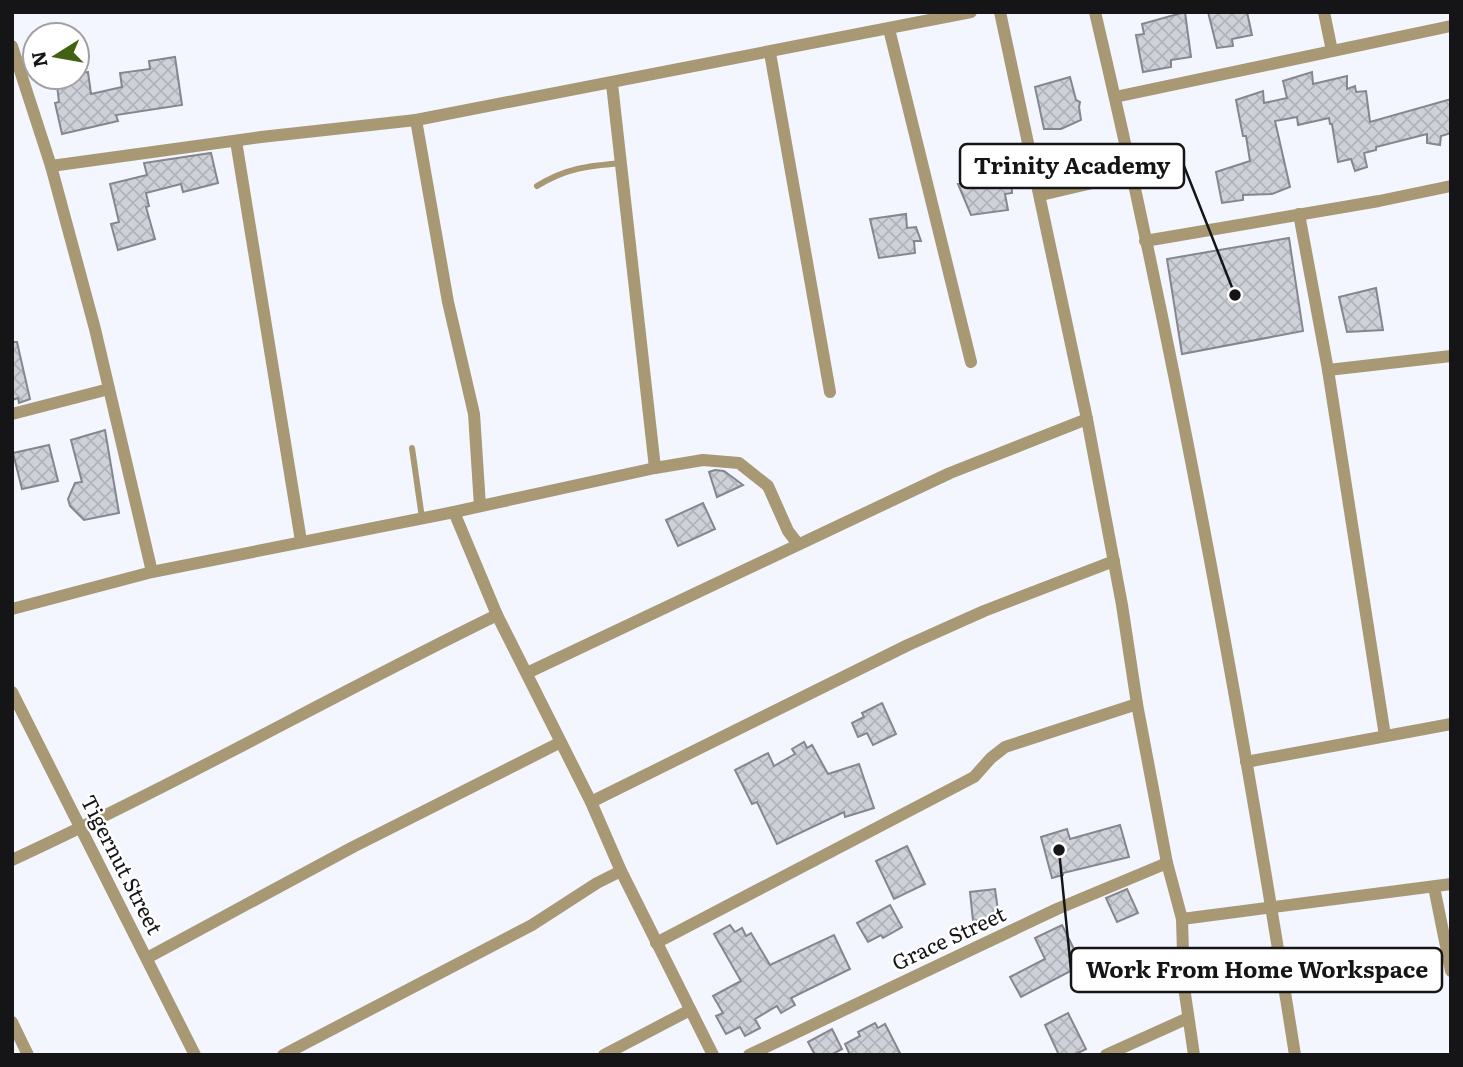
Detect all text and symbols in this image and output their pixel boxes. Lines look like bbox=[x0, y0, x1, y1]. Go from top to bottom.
north arrow bbox=[21, 21, 91, 91]
text: N bbox=[23, 49, 54, 70]
callout: Trinity Academy bbox=[960, 144, 1184, 188]
text: Trinity Academy bbox=[974, 147, 1170, 181]
street label: Tigernut Street bbox=[75, 789, 172, 940]
street label: Grace Street bbox=[886, 897, 1010, 977]
callout: Work From Home Workspace bbox=[1071, 948, 1442, 992]
text: Work From Home Workspace bbox=[1086, 951, 1428, 985]

